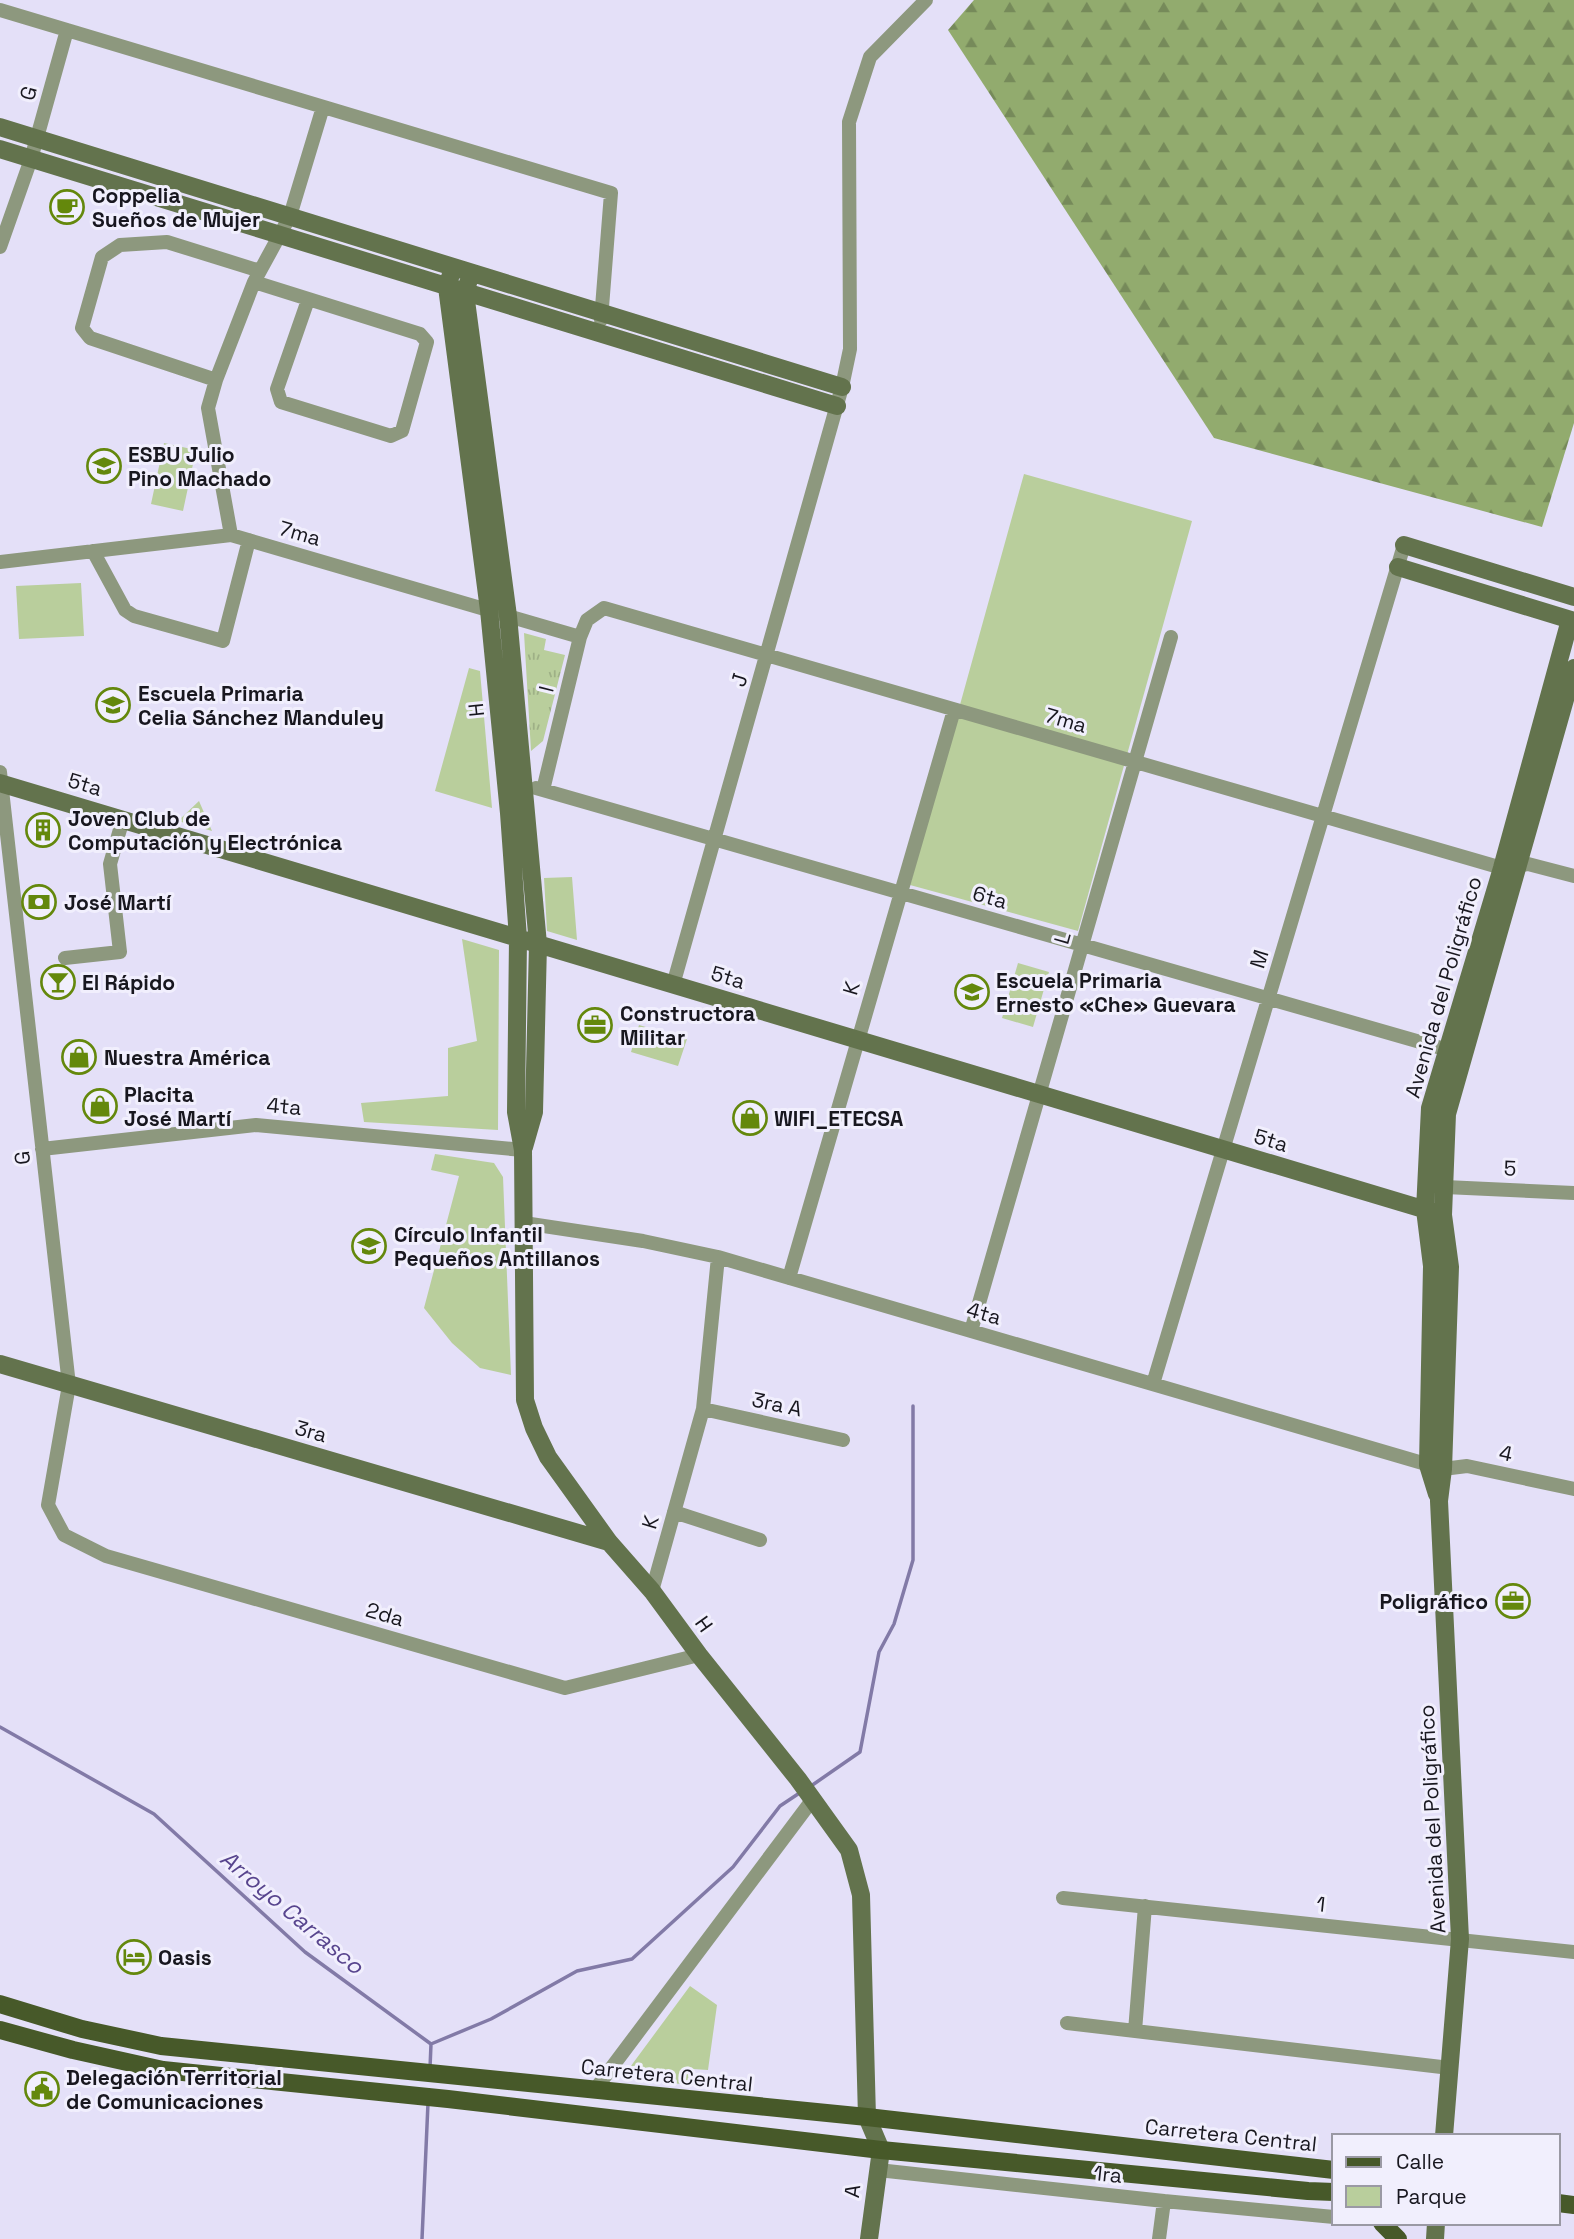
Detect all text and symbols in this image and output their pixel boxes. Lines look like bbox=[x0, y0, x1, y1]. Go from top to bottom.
street label: G bbox=[13, 83, 43, 103]
place label: Coppelia Sueños de Mujer bbox=[92, 182, 260, 233]
cafe icon: Coppelia Sueños de Mujer bbox=[48, 188, 86, 226]
place label: ESBU Julio Pino Machado bbox=[128, 441, 271, 492]
school or university icon: ESBU Julio Pino Machado bbox=[85, 447, 123, 485]
street label: 7ma bbox=[276, 514, 324, 552]
street label: J bbox=[724, 670, 754, 690]
place label: Escuela Primaria Celia Sánchez Manduley bbox=[138, 680, 384, 731]
street label: I bbox=[532, 683, 560, 695]
school or university icon: Escuela Primaria Celia Sánchez Manduley bbox=[94, 686, 132, 724]
street label: 7ma bbox=[1042, 701, 1090, 739]
street label: H bbox=[462, 702, 490, 718]
street label: 5ta bbox=[65, 766, 105, 802]
place label: Joven Club de Computación y Electrónica bbox=[68, 805, 342, 856]
building icon: Joven Club de Computación y Electrónica bbox=[24, 811, 62, 849]
street label: Avenida del Poligráfico bbox=[1398, 873, 1488, 1101]
street label: 6ta bbox=[970, 879, 1010, 915]
bank icon: José Martí bbox=[20, 883, 58, 921]
place label: José Martí bbox=[64, 889, 172, 916]
street label: L bbox=[1047, 929, 1077, 947]
street label: M bbox=[1243, 946, 1275, 972]
street label: 5ta bbox=[708, 959, 748, 995]
bar icon: El Rápido bbox=[39, 963, 77, 1001]
place label: Escuela Primaria Ernesto «Che» Guevara bbox=[996, 967, 1236, 1018]
place label: El Rápido bbox=[82, 969, 175, 996]
school or university icon: Escuela Primaria Ernesto «Che» Guevara bbox=[953, 973, 991, 1011]
street label: K bbox=[836, 978, 866, 998]
place label: Constructora Militar bbox=[620, 1000, 755, 1051]
office icon: Constructora Militar bbox=[576, 1006, 614, 1044]
shop icon: Nuestra América bbox=[60, 1038, 98, 1076]
place label: Nuestra América bbox=[104, 1044, 271, 1071]
place label: Placita José Martí bbox=[124, 1081, 232, 1132]
shop icon: Placita José Martí bbox=[81, 1087, 119, 1125]
street label: 4ta bbox=[265, 1091, 303, 1121]
shop icon: WIFI_ETECSA bbox=[731, 1099, 769, 1137]
place label: WIFI_ETECSA bbox=[774, 1105, 903, 1132]
street label: 5ta bbox=[1251, 1122, 1291, 1158]
street label: G bbox=[8, 1150, 36, 1166]
street label: 5 bbox=[1503, 1154, 1517, 1182]
place label: Círculo Infantil Pequeños Antillanos bbox=[394, 1221, 600, 1272]
school or university icon: Círculo Infantil Pequeños Antillanos bbox=[350, 1227, 388, 1265]
street label: 4ta bbox=[964, 1295, 1004, 1331]
street label: 3ra A bbox=[749, 1386, 805, 1422]
street label: 3ra bbox=[292, 1414, 330, 1448]
street label: 4 bbox=[1497, 1438, 1515, 1468]
street label: K bbox=[635, 1512, 665, 1532]
office icon: Poligráfico bbox=[1494, 1582, 1532, 1620]
place label: Poligráfico bbox=[1379, 1588, 1488, 1615]
street label: 2da bbox=[363, 1596, 407, 1632]
street label: H bbox=[689, 1610, 719, 1638]
street label: Avenida del Poligráfico bbox=[1413, 1704, 1451, 1934]
water label: Arroyo Carrasco bbox=[214, 1843, 370, 1981]
street label: 1 bbox=[1315, 1890, 1327, 1918]
hotel icon: Oasis bbox=[115, 1938, 153, 1976]
place label: Oasis bbox=[158, 1944, 212, 1971]
street label: Carretera Central bbox=[580, 2053, 754, 2097]
place label: Delegación Territorial de Comunicaciones bbox=[66, 2064, 282, 2115]
public building icon: Delegación Territorial de Comunicaciones bbox=[23, 2070, 61, 2108]
street label: Carretera Central bbox=[1144, 2113, 1318, 2157]
legend bbox=[1332, 2134, 1560, 2225]
text: Calle bbox=[1396, 2148, 1444, 2175]
street label: 1ra bbox=[1092, 2159, 1124, 2189]
street label: A bbox=[838, 2183, 866, 2199]
text: Parque bbox=[1396, 2183, 1467, 2210]

